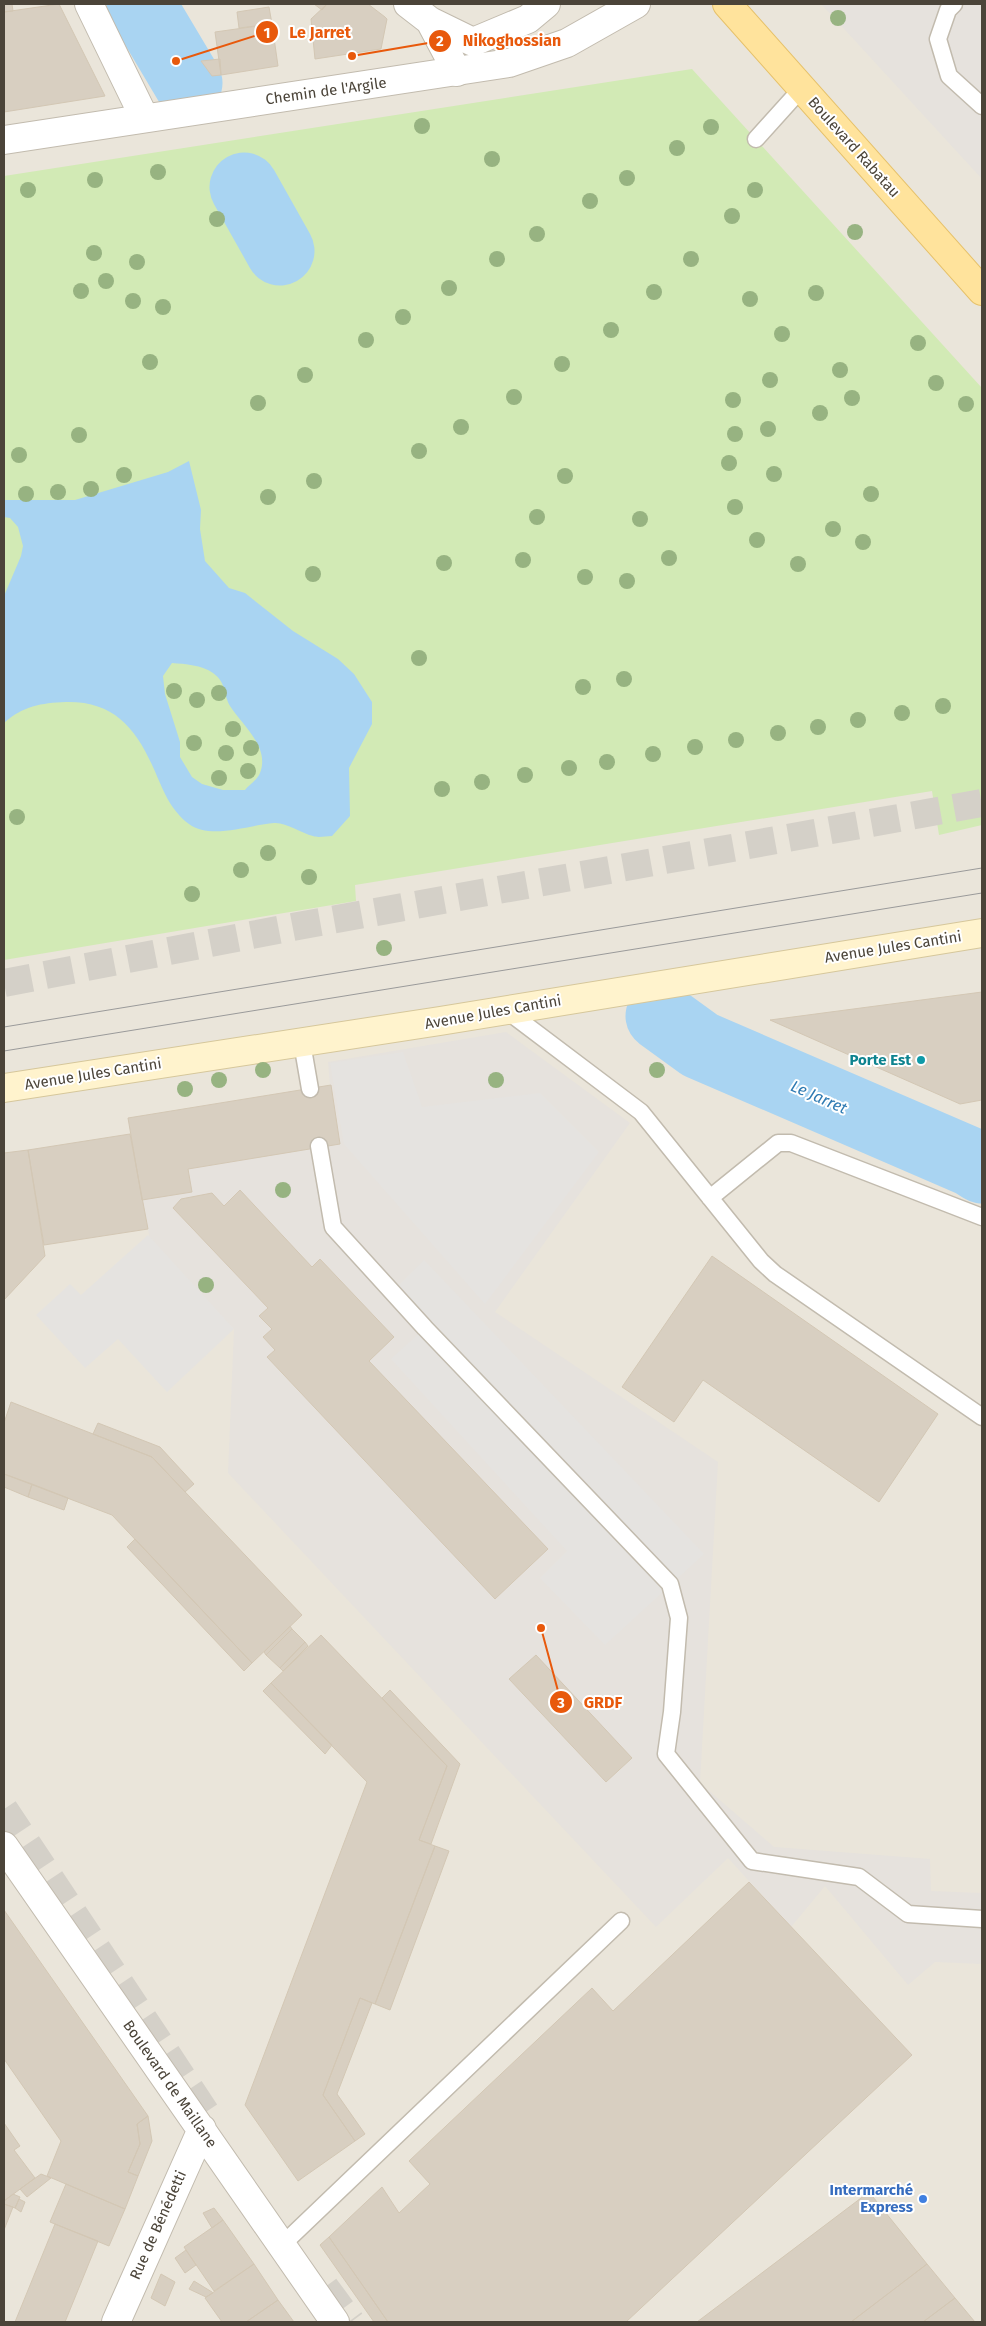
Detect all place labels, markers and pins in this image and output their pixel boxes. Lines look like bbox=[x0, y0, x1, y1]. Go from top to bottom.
callout: Le Jarret bbox=[254, 17, 361, 48]
callout: Nikoghossian bbox=[428, 25, 571, 56]
place label: Porte Est bbox=[849, 1051, 911, 1069]
marker: Porte Est bbox=[915, 1054, 927, 1066]
callout: GRDF bbox=[549, 1687, 632, 1718]
place label: Intermarché Express bbox=[830, 2181, 913, 2216]
marker: Intermarché Express bbox=[917, 2193, 929, 2205]

